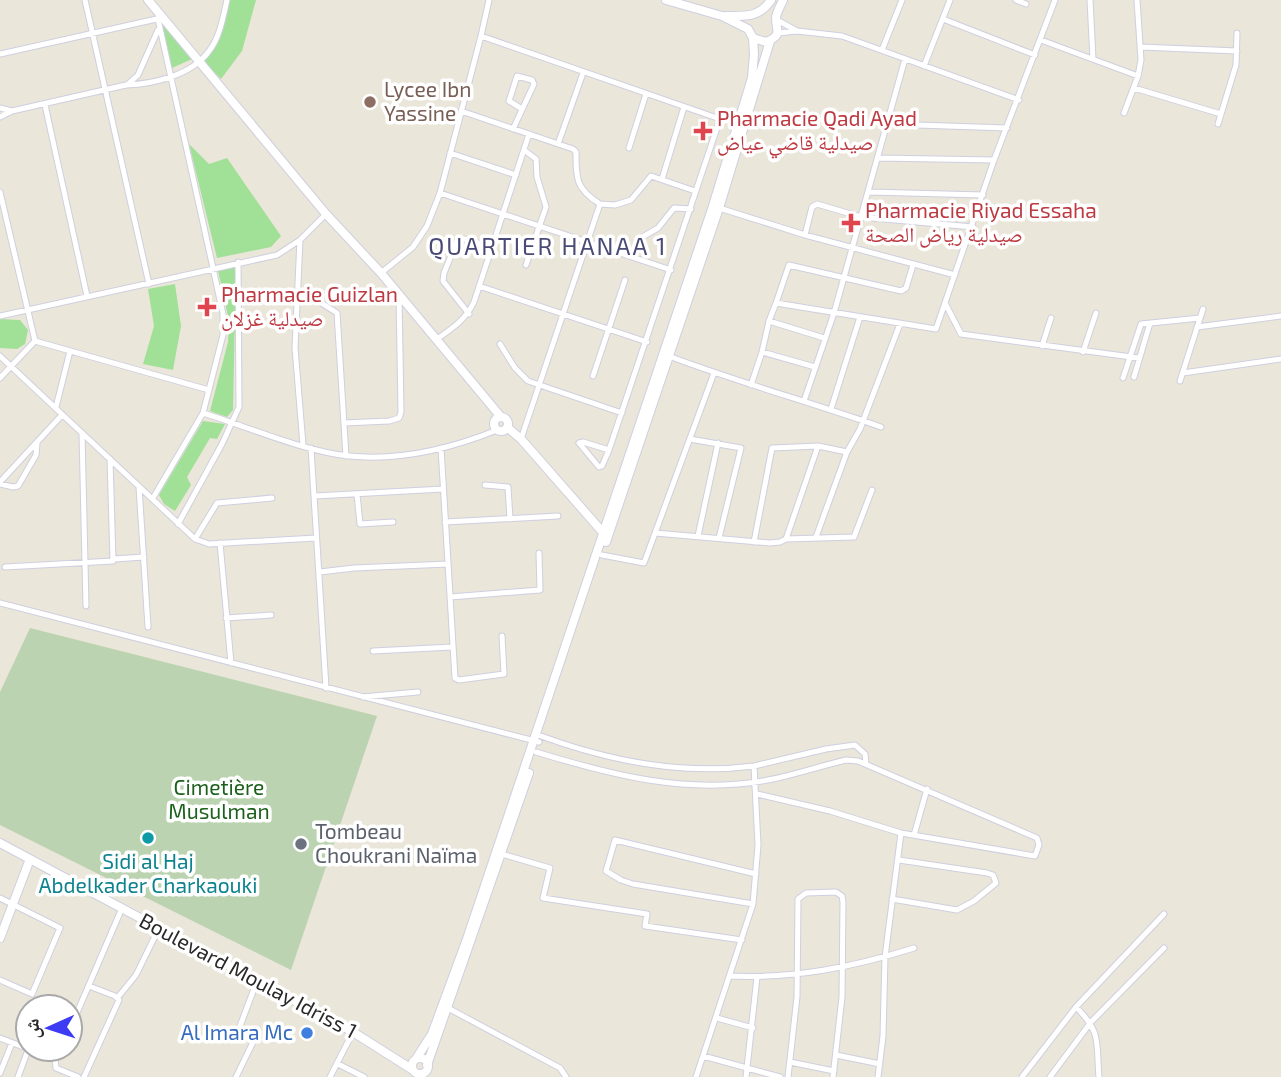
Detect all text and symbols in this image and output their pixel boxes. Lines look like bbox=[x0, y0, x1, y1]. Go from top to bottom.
place label: Lycee Ibn Yassine bbox=[384, 76, 471, 125]
marker: Lycee Ibn Yassine bbox=[362, 94, 378, 110]
place label: Pharmacie Qadi Ayad صيدلية قاضي عياض bbox=[717, 105, 917, 159]
marker: Pharmacie Qadi Ayad صيدلية قاضي عياض bbox=[695, 123, 711, 139]
place label: Pharmacie Riyad Essaha صيدلية رياض الصحة bbox=[865, 197, 1097, 248]
marker: Pharmacie Riyad Essaha صيدلية رياض الصحة bbox=[843, 215, 859, 231]
district label: QUARTIER HANAA 1 bbox=[428, 231, 668, 260]
place label: Pharmacie Guizlan صيدلية غزلان bbox=[221, 281, 398, 331]
marker: Pharmacie Guizlan صيدلية غزلان bbox=[199, 299, 215, 315]
park label: Cimetière Musulman bbox=[168, 774, 270, 823]
place label: Tombeau Choukrani Naïma bbox=[315, 818, 477, 867]
marker: Sidi al Haj Abdelkader Charkaouki bbox=[140, 830, 156, 846]
marker: Tombeau Choukrani Naïma bbox=[293, 836, 309, 852]
place label: Sidi al Haj Abdelkader Charkaouki bbox=[39, 848, 257, 897]
street label: Boulevard Moulay Idriss 1 bbox=[136, 907, 362, 1043]
north arrow bbox=[14, 993, 84, 1063]
text: ش bbox=[20, 1018, 45, 1040]
place label: Al Imara Mc bbox=[181, 1019, 293, 1044]
marker: Al Imara Mc bbox=[299, 1025, 315, 1041]

